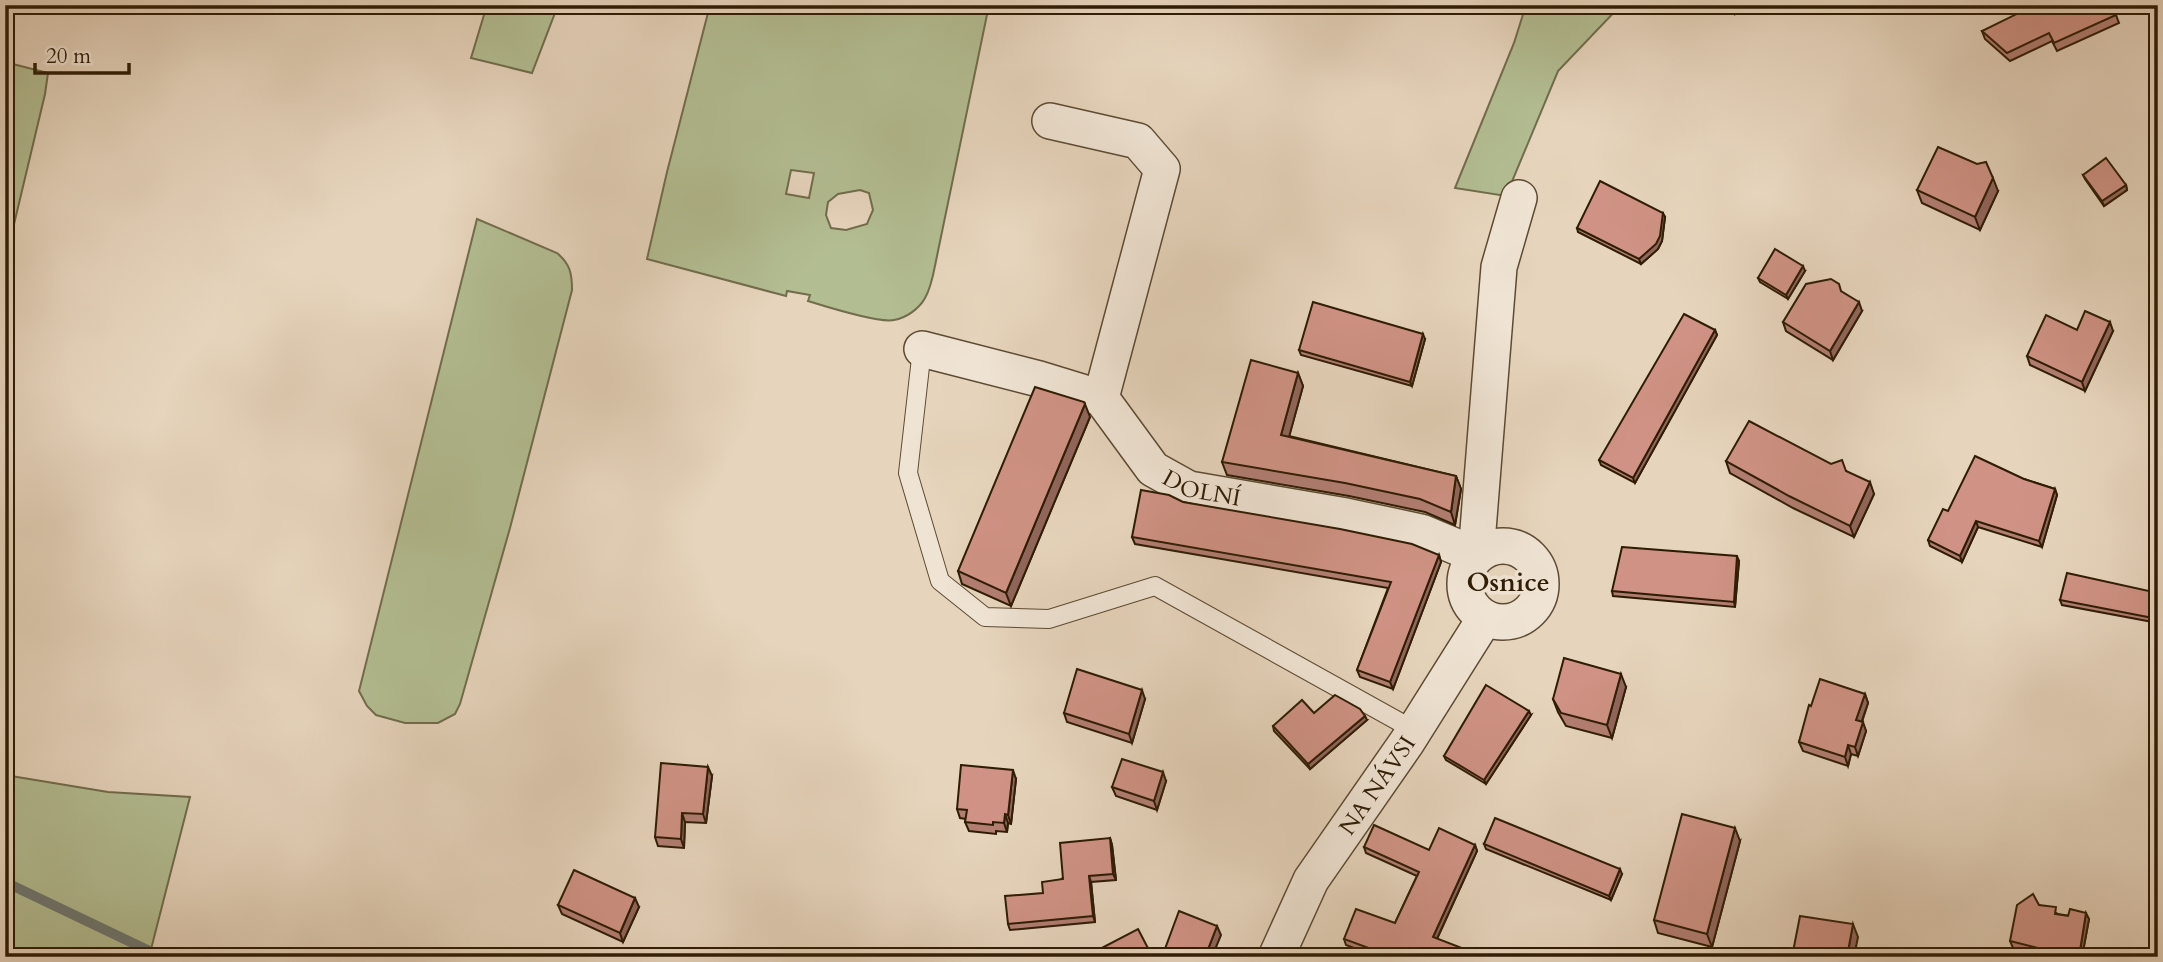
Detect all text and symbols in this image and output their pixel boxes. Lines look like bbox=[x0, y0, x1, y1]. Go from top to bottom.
scale bar bbox=[35, 32, 130, 76]
text: 20 m bbox=[46, 42, 91, 71]
street label: DOLNÍ bbox=[1157, 462, 1243, 514]
district label: Osnice bbox=[1466, 565, 1550, 600]
street label: NA NÁVSI bbox=[1332, 730, 1423, 841]

